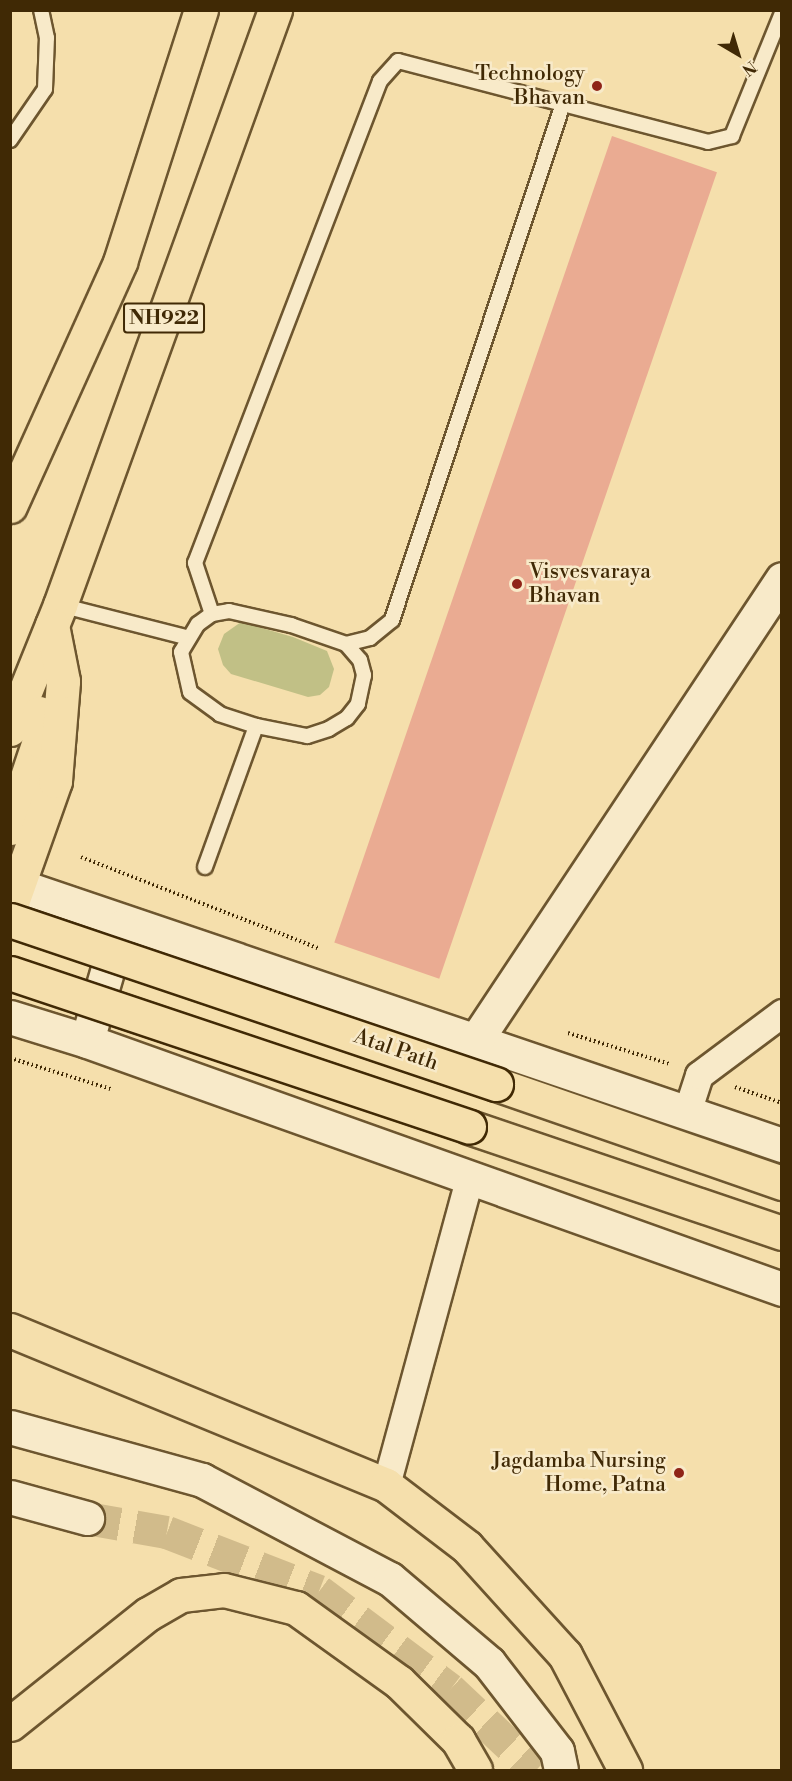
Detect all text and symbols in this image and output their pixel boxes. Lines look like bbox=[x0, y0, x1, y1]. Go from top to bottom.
north arrow bbox=[708, 24, 768, 84]
text: N bbox=[738, 56, 760, 80]
place label: Technology Bhavan bbox=[475, 61, 585, 111]
marker: Technology Bhavan bbox=[590, 79, 604, 93]
road number: NH922 bbox=[122, 301, 206, 335]
place label: Visvesvaraya Bhavan bbox=[529, 559, 651, 609]
marker: Visvesvaraya Bhavan bbox=[510, 577, 524, 591]
street label: Atal Path bbox=[351, 1024, 441, 1076]
place label: Jagdamba Nursing Home, Patna bbox=[492, 1448, 666, 1498]
marker: Jagdamba Nursing Home, Patna bbox=[670, 1464, 688, 1482]

